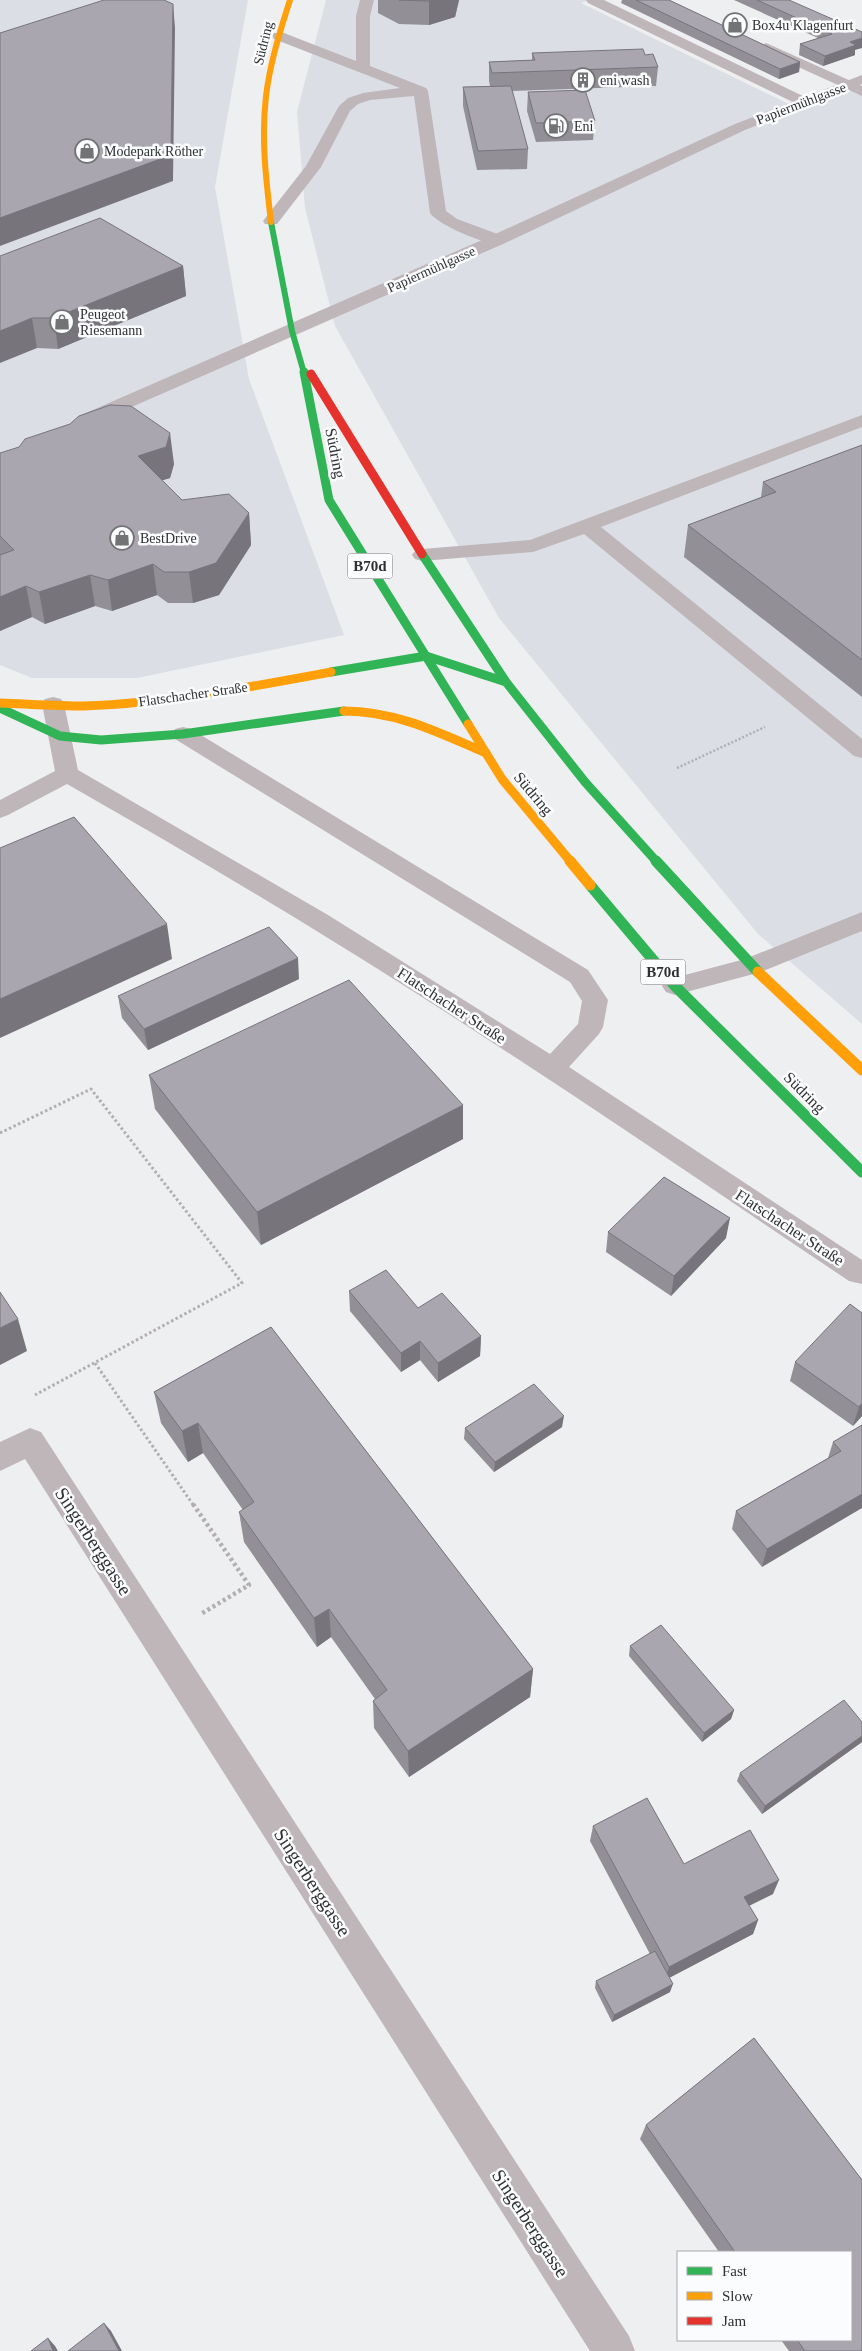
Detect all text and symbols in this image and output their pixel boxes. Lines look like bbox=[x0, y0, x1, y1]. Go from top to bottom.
shop icon: Box4u Klagenfurt bbox=[722, 12, 748, 38]
place label: Box4u Klagenfurt bbox=[752, 18, 854, 33]
street label: Südring bbox=[251, 20, 276, 66]
building icon: eni wash bbox=[570, 67, 596, 93]
place label: eni wash bbox=[600, 73, 649, 88]
street label: Papiermühlgasse bbox=[754, 79, 848, 127]
fuel station icon: Eni bbox=[543, 113, 569, 139]
place label: Eni bbox=[574, 119, 594, 134]
shop icon: Modepark Röther bbox=[74, 138, 100, 164]
place label: Modepark Röther bbox=[104, 144, 203, 159]
street label: Papiermühlgasse bbox=[385, 243, 478, 296]
place label: Peugeot Riesemann bbox=[80, 307, 142, 338]
shop icon: Peugeot Riesemann bbox=[49, 309, 75, 335]
street label: Südring bbox=[321, 427, 349, 480]
shop icon: BestDrive bbox=[109, 525, 135, 551]
place label: BestDrive bbox=[140, 531, 197, 546]
road number: B70d bbox=[348, 554, 392, 578]
street label: Flatschacher Straße bbox=[138, 679, 249, 710]
street label: Südring bbox=[510, 768, 556, 819]
road number: B70d bbox=[640, 960, 686, 984]
street label: Flatschacher Straße bbox=[394, 964, 509, 1047]
street label: Südring bbox=[780, 1068, 829, 1117]
street label: Flatschacher Straße bbox=[732, 1186, 847, 1269]
street label: Singerberggasse bbox=[51, 1483, 136, 1599]
street label: Singerberggasse bbox=[270, 1824, 355, 1940]
street label: Singerberggasse bbox=[488, 2165, 573, 2281]
legend bbox=[677, 2251, 852, 2341]
text: Fast bbox=[722, 2263, 748, 2279]
text: Slow bbox=[722, 2288, 753, 2304]
text: Jam bbox=[722, 2313, 746, 2329]

